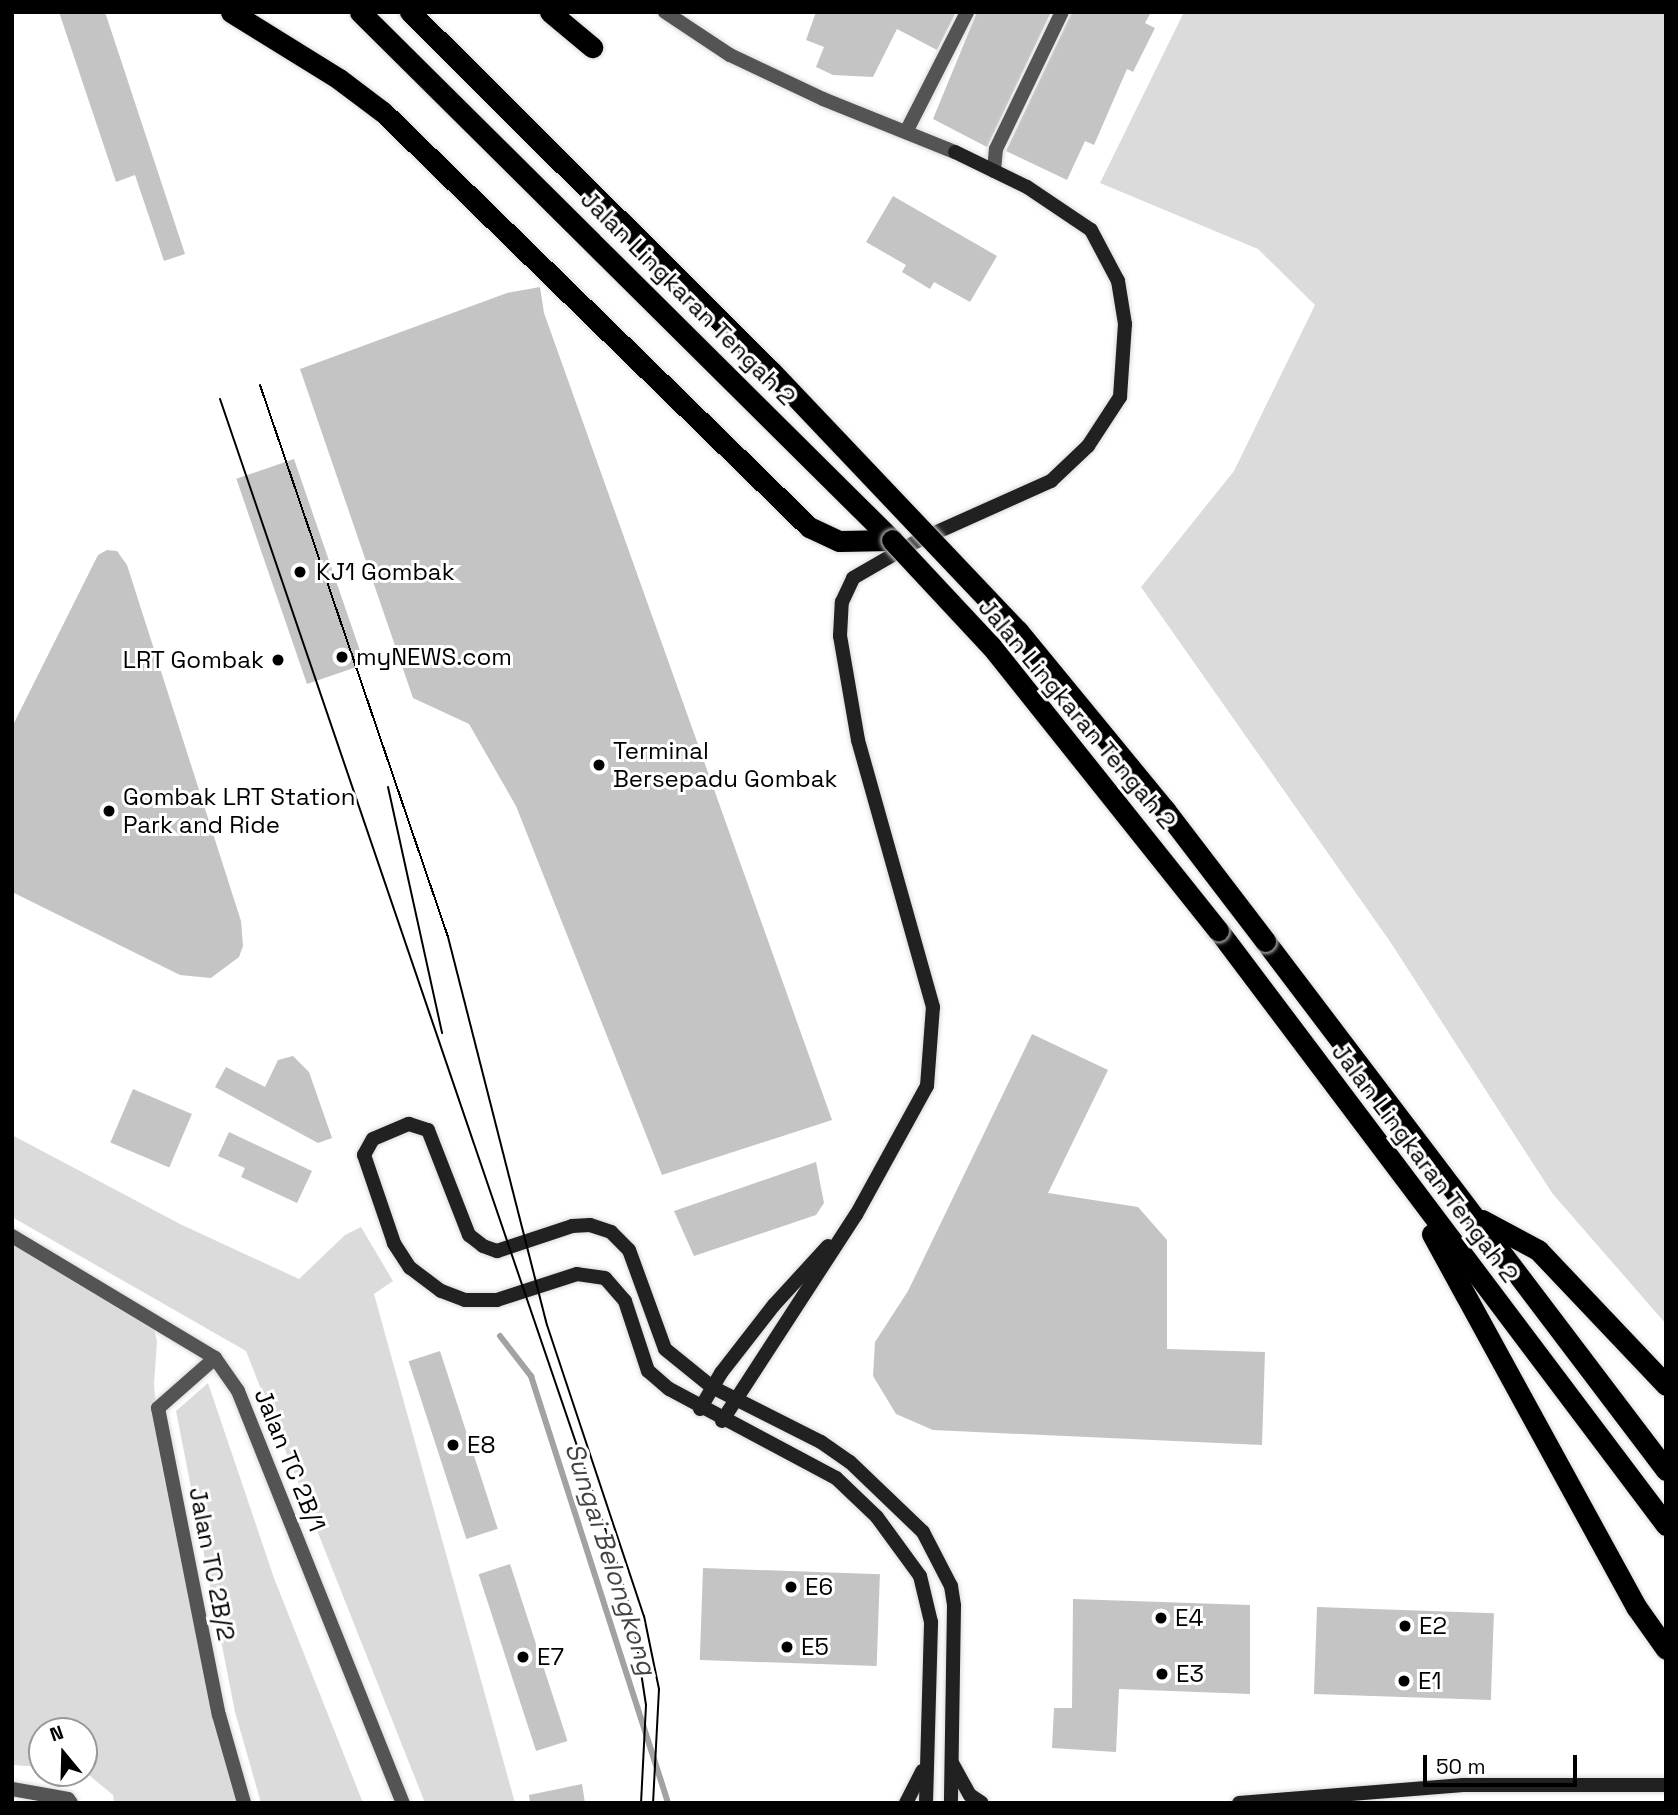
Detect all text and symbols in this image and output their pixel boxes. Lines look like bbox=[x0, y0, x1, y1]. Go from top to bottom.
street label: Jalan Lingkaran Tengah 2 bbox=[575, 185, 801, 411]
place label: KJ1 Gombak bbox=[316, 558, 455, 586]
marker: KJ1 Gombak bbox=[290, 562, 310, 582]
street label: Jalan Lingkaran Tengah 2 bbox=[972, 593, 1182, 835]
place label: myNEWS.com bbox=[356, 643, 512, 671]
place label: LRT Gombak bbox=[122, 646, 264, 674]
marker: myNEWS.com bbox=[334, 649, 350, 665]
marker: LRT Gombak bbox=[270, 652, 286, 668]
place label: Terminal Bersepadu Gombak bbox=[613, 737, 837, 793]
marker: Terminal Bersepadu Gombak bbox=[591, 757, 607, 773]
place label: Gombak LRT Station Park and Ride bbox=[123, 783, 356, 839]
marker: Gombak LRT Station Park and Ride bbox=[101, 803, 117, 819]
street label: Jalan Lingkaran Tengah 2 bbox=[1326, 1038, 1524, 1288]
street label: Jalan TC 2B/1 bbox=[248, 1384, 332, 1536]
place label: E8 bbox=[467, 1431, 495, 1459]
marker: E8 bbox=[445, 1437, 461, 1453]
water label: Sungai Belongkong bbox=[558, 1439, 662, 1679]
street label: Jalan TC 2B/2 bbox=[183, 1484, 241, 1644]
place label: E6 bbox=[805, 1573, 833, 1601]
marker: E6 bbox=[783, 1579, 799, 1595]
place label: E4 bbox=[1175, 1604, 1204, 1632]
marker: E4 bbox=[1153, 1610, 1169, 1626]
place label: E2 bbox=[1419, 1612, 1447, 1640]
marker: E2 bbox=[1397, 1618, 1413, 1634]
place label: E5 bbox=[801, 1633, 829, 1661]
marker: E5 bbox=[779, 1639, 795, 1655]
place label: E7 bbox=[537, 1643, 564, 1671]
marker: E7 bbox=[515, 1649, 531, 1665]
place label: E3 bbox=[1176, 1660, 1204, 1688]
marker: E3 bbox=[1154, 1666, 1170, 1682]
place label: E1 bbox=[1418, 1667, 1442, 1695]
marker: E1 bbox=[1396, 1673, 1412, 1689]
north arrow bbox=[28, 1717, 98, 1787]
text: N bbox=[47, 1720, 67, 1747]
scale bar bbox=[1426, 1742, 1580, 1786]
text: 50 m bbox=[1436, 1753, 1486, 1780]

